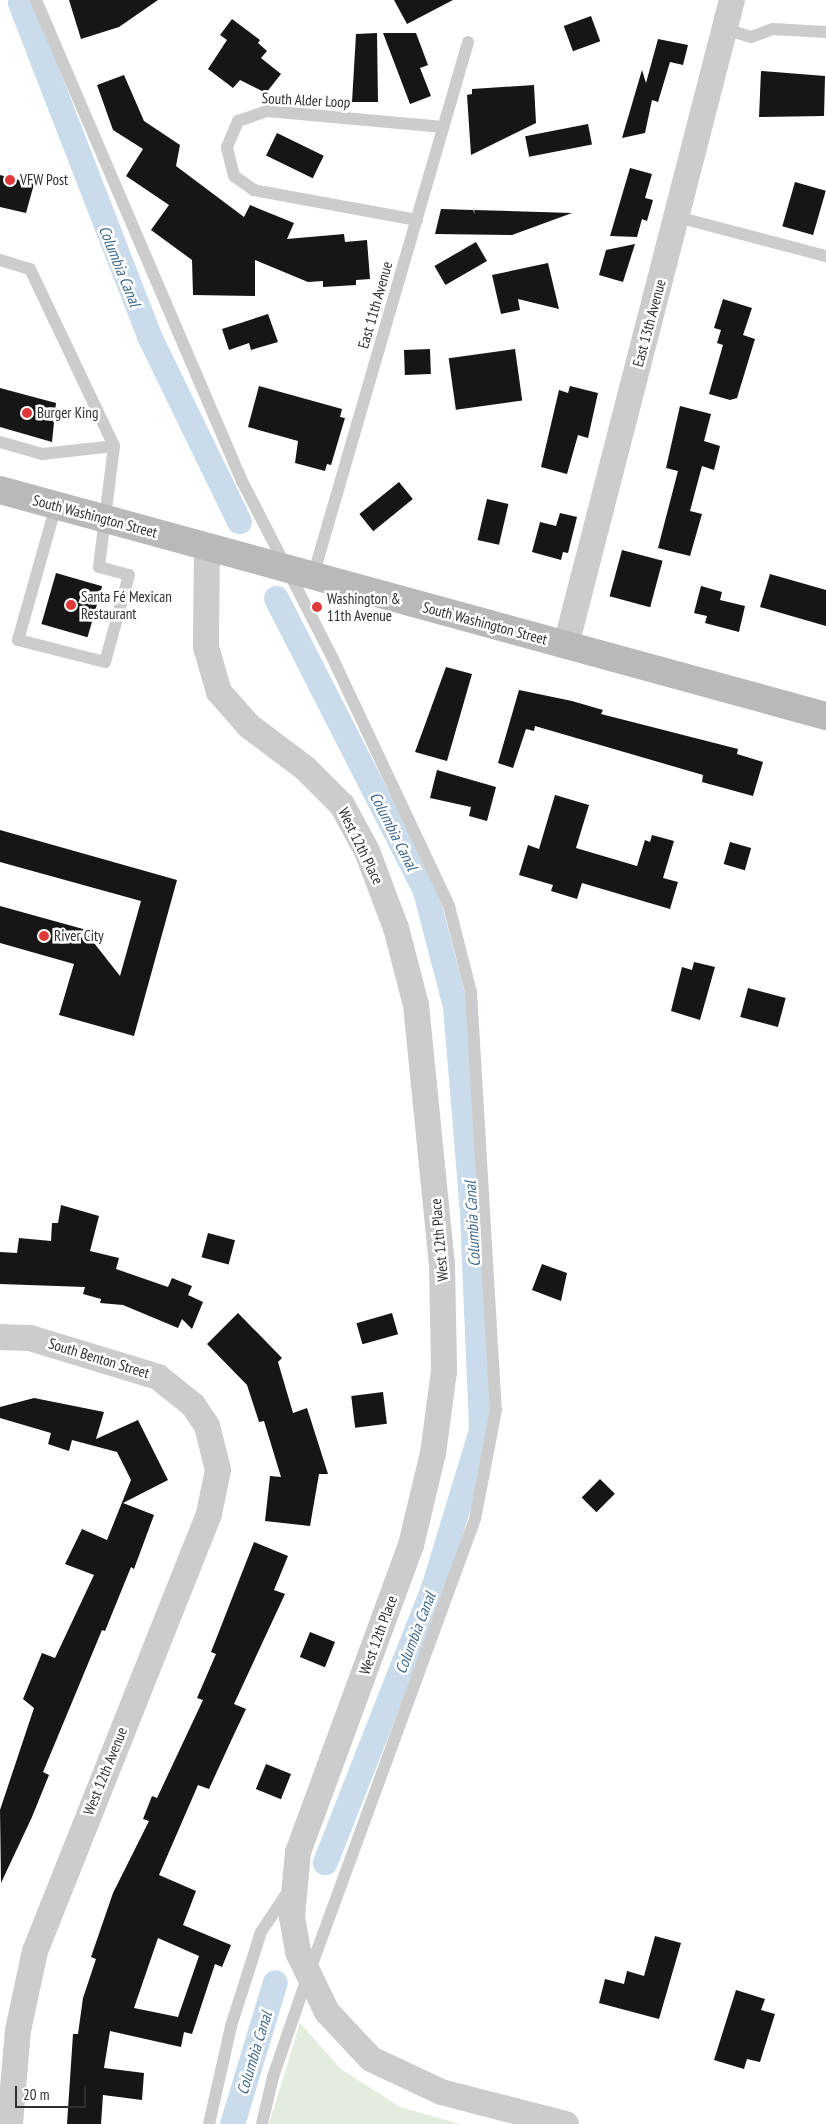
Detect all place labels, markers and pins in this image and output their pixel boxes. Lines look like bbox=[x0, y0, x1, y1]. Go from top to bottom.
place label: VFW Post bbox=[20, 171, 68, 189]
marker: VFW Post bbox=[4, 174, 16, 186]
place label: Burger King bbox=[37, 404, 98, 422]
marker: Burger King bbox=[21, 407, 33, 419]
place label: Santa Fé Mexican Restaurant bbox=[81, 587, 172, 622]
place label: Washington & 11th Avenue bbox=[327, 589, 401, 624]
marker: Santa Fé Mexican Restaurant bbox=[65, 599, 77, 611]
marker: Washington & 11th Avenue bbox=[311, 601, 323, 613]
place label: River City bbox=[54, 927, 104, 945]
marker: River City bbox=[38, 930, 50, 942]

